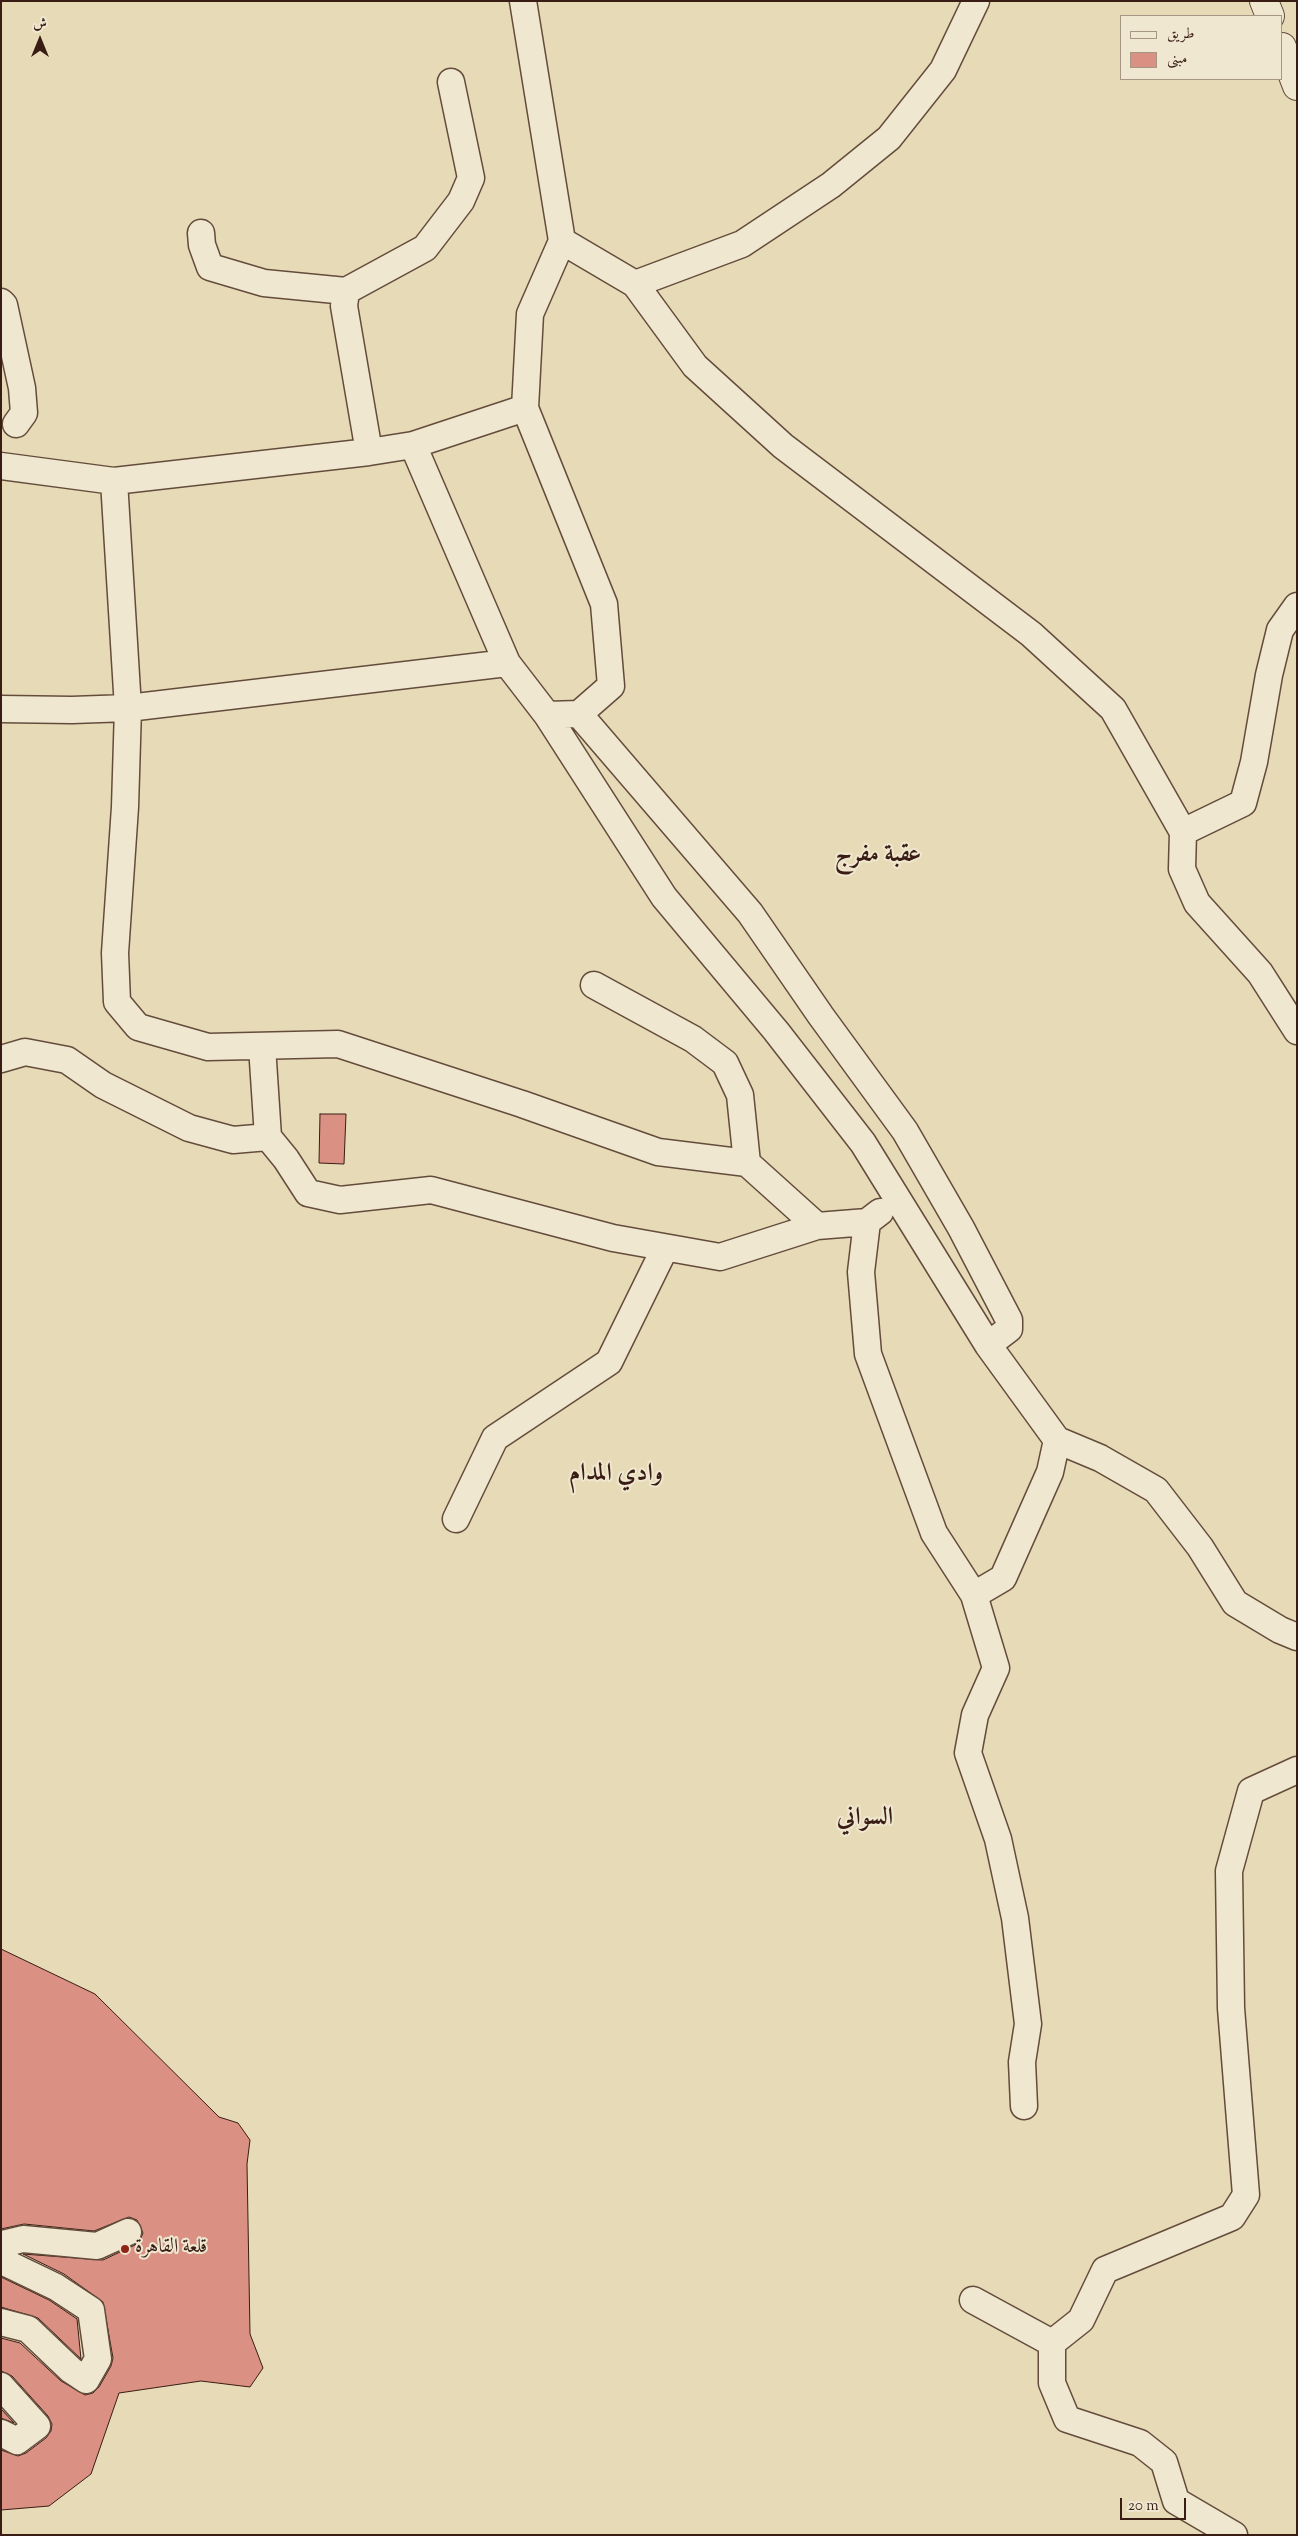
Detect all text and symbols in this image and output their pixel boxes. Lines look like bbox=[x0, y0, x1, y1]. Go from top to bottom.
north arrow bbox=[15, 15, 65, 65]
text: ش bbox=[33, 15, 47, 35]
legend bbox=[1120, 15, 1283, 80]
text: طريق bbox=[1167, 24, 1194, 45]
text: مبنى bbox=[1167, 49, 1187, 70]
district label: عقبة مفرج bbox=[835, 842, 921, 872]
district label: وادي المدام bbox=[569, 1461, 663, 1491]
district label: السواني bbox=[837, 1805, 893, 1835]
place label: قلعة القاهرة bbox=[135, 2237, 207, 2261]
marker: قلعة القاهرة bbox=[119, 2243, 131, 2255]
scale bar bbox=[1123, 2488, 1189, 2520]
text: 20 m bbox=[1128, 2496, 1159, 2517]

